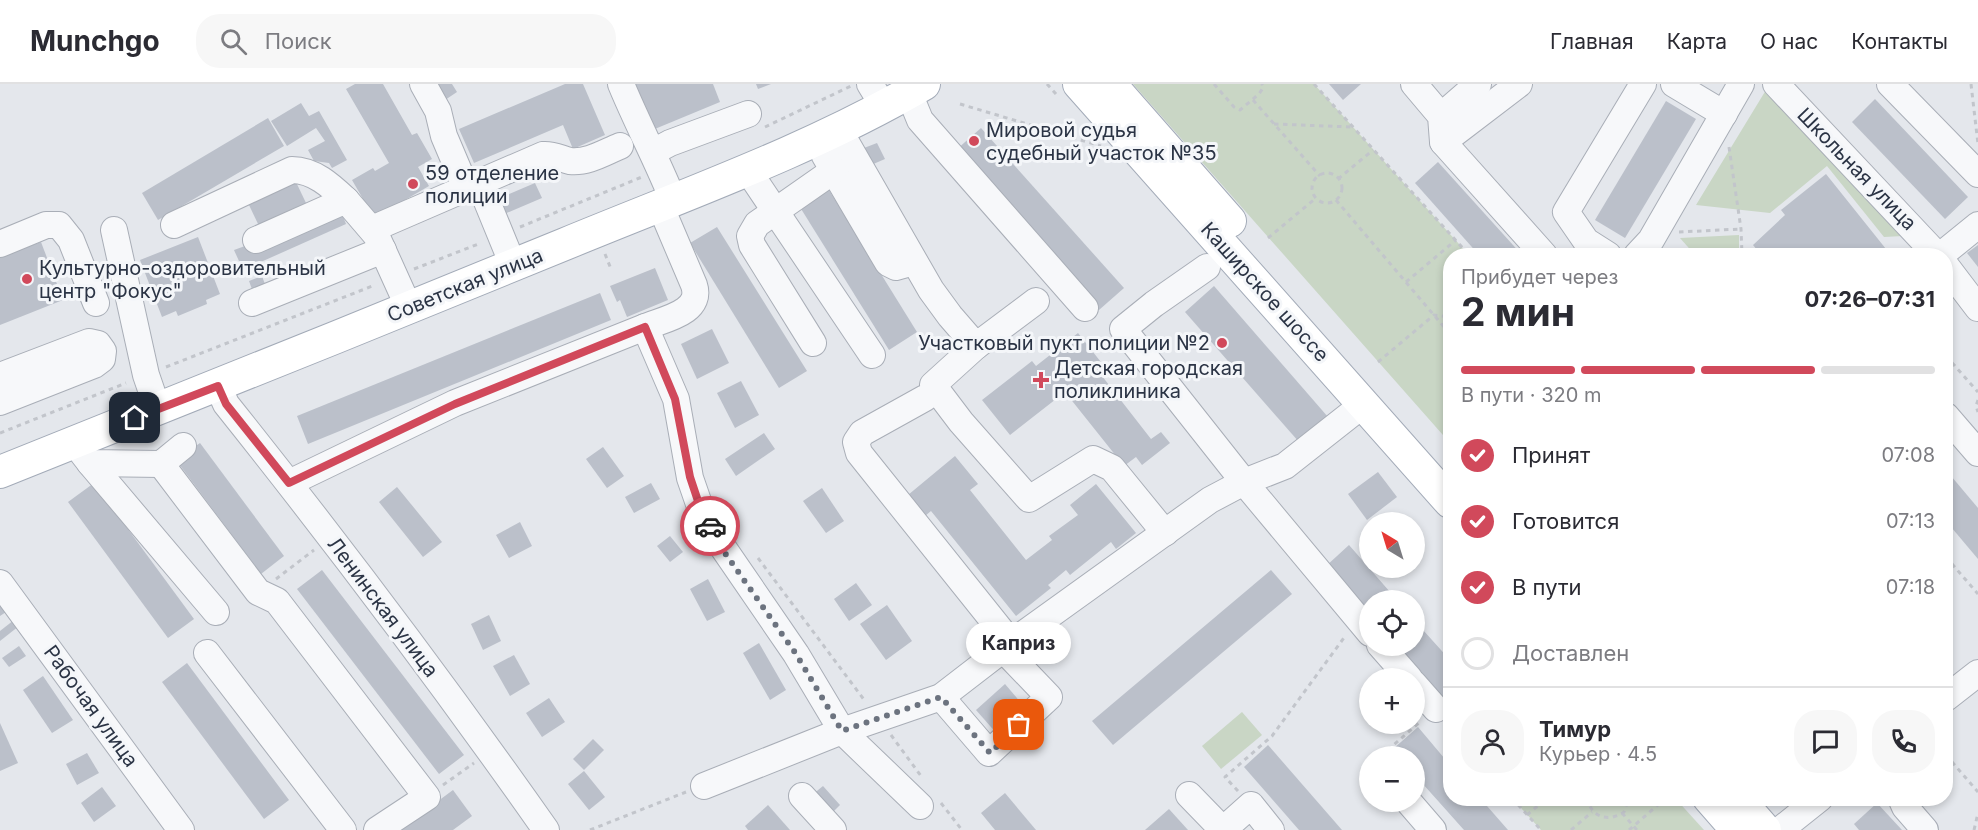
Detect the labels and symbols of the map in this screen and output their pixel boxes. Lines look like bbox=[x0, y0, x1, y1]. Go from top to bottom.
street label: Школьная улица bbox=[1793, 103, 1921, 235]
place label: Мировой судья судебный участок №35 bbox=[986, 118, 1217, 165]
marker: Мировой судья судебный участок №35 bbox=[967, 134, 981, 148]
place label: 59 отделение полиции bbox=[425, 161, 559, 208]
marker: 59 отделение полиции bbox=[406, 177, 420, 191]
street label: Каширское шоссе bbox=[1196, 217, 1334, 367]
street label: Советская улица bbox=[384, 243, 546, 327]
place label: Культурно-оздоровительный центр "Фокус" bbox=[39, 256, 326, 303]
marker: Культурно-оздоровительный центр "Фокус" bbox=[20, 272, 34, 286]
place label: Участковый пукт полиции №2 bbox=[918, 331, 1210, 355]
marker: Участковый пукт полиции №2 bbox=[1215, 336, 1229, 350]
place label: Детская городская поликлиника bbox=[1054, 356, 1243, 403]
marker: Детская городская поликлиника bbox=[1032, 371, 1050, 389]
pin bbox=[109, 392, 160, 443]
courier bbox=[680, 496, 740, 556]
north arrow bbox=[1359, 512, 1425, 578]
street label: Ленинская улица bbox=[323, 532, 443, 682]
callout: Каприз bbox=[966, 623, 1072, 665]
street label: Рабочая улица bbox=[39, 641, 143, 771]
pin bbox=[993, 699, 1044, 750]

